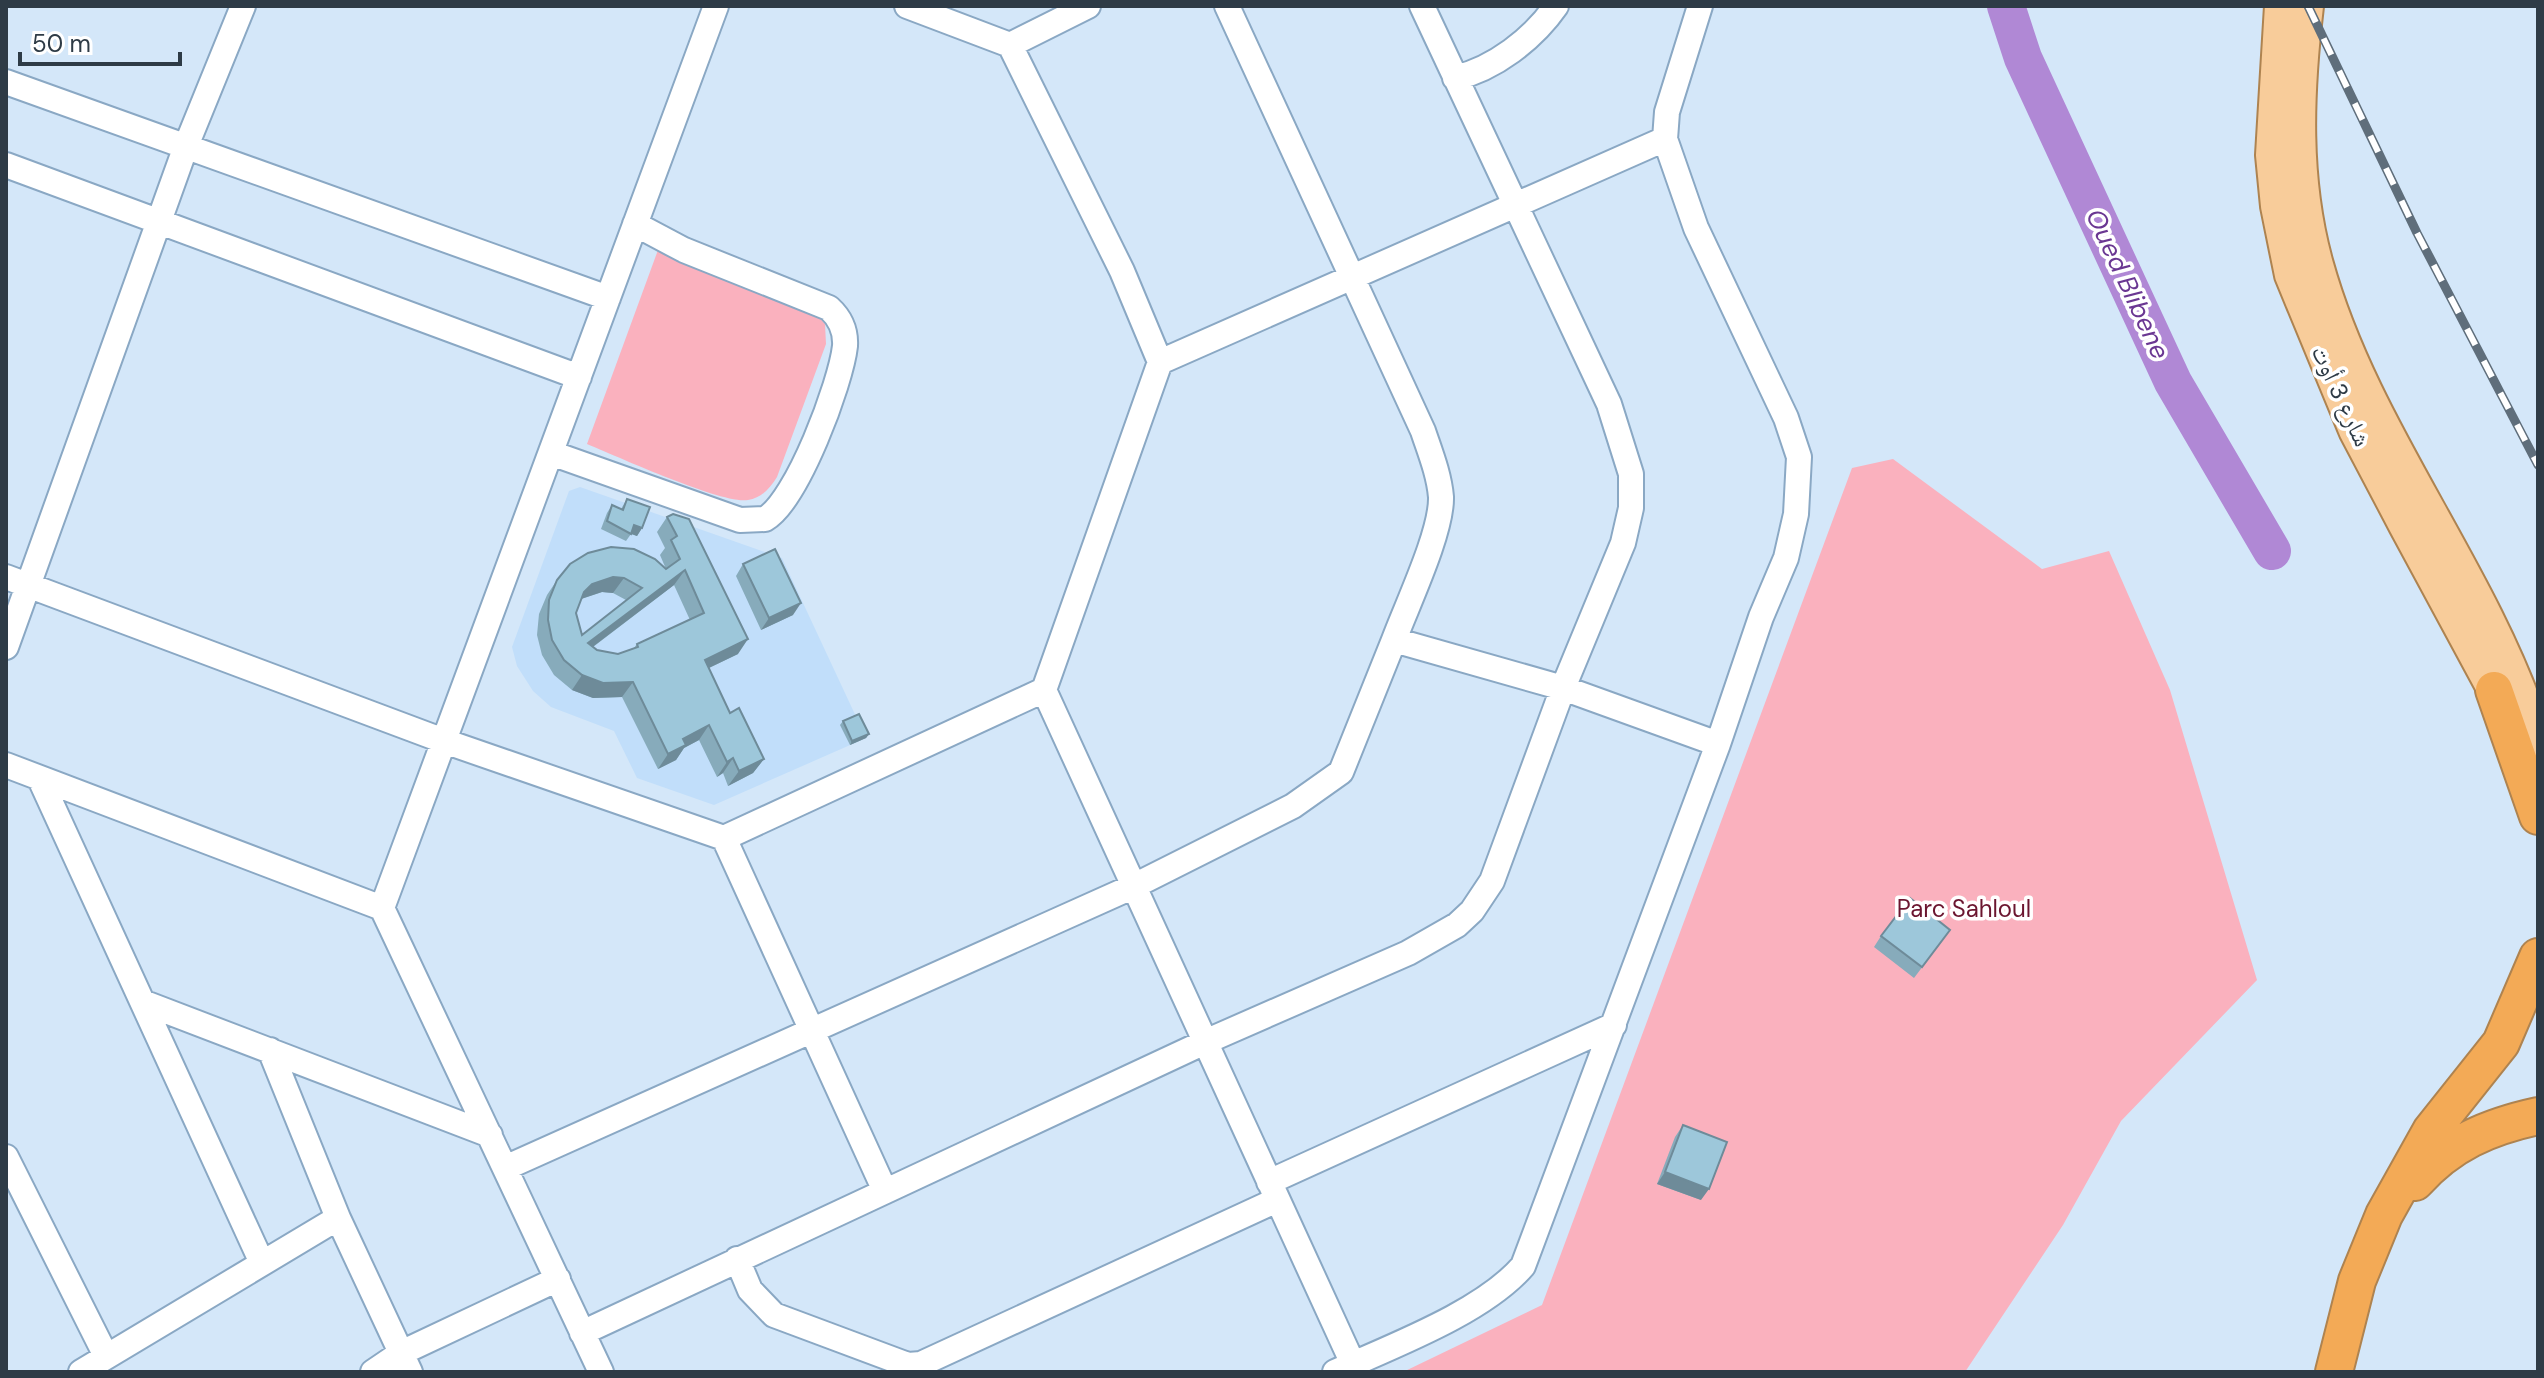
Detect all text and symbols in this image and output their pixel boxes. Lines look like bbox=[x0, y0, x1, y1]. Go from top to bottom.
scale bar bbox=[20, 16, 180, 66]
text: 50 m bbox=[32, 28, 91, 59]
water label: Oued Blibene bbox=[2078, 203, 2178, 365]
street label: شارع 3 أوت bbox=[2305, 340, 2378, 451]
park label: Parc Sahloul bbox=[1897, 893, 2031, 924]

